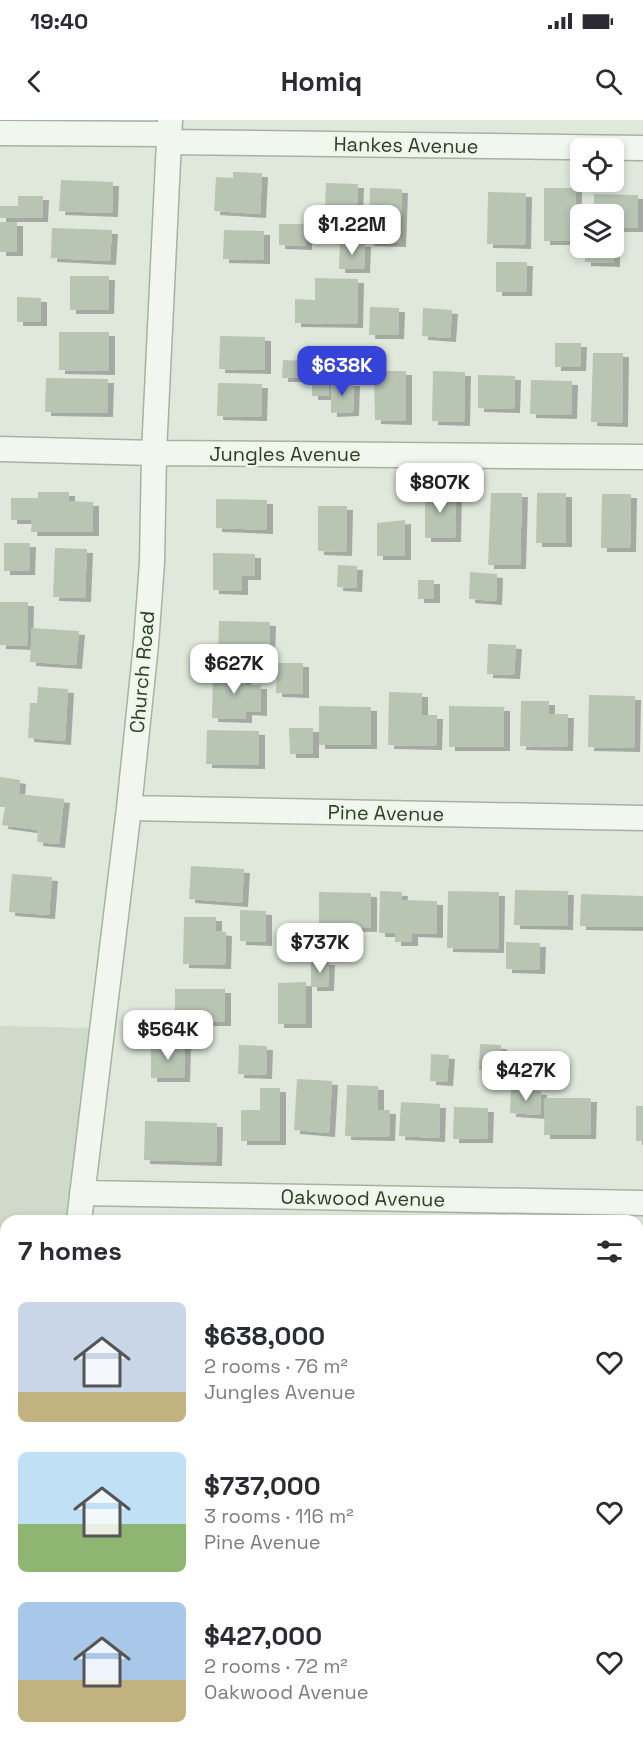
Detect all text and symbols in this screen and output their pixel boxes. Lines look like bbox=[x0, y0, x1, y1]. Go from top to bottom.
text: 19:40 bbox=[30, 7, 88, 35]
text: Homiq bbox=[281, 64, 362, 99]
icon: back bbox=[18, 65, 51, 98]
icon: search bbox=[592, 65, 625, 98]
street label: Hankes Avenue bbox=[333, 131, 479, 159]
map controls bbox=[570, 138, 624, 258]
button: locate bbox=[570, 138, 624, 192]
button: layers bbox=[570, 204, 624, 258]
pin: $1.22M bbox=[303, 205, 401, 256]
text: $1.22M bbox=[318, 211, 386, 237]
pin: $638K bbox=[300, 346, 384, 397]
text: $638K bbox=[311, 352, 373, 378]
street label: Jungles Avenue bbox=[209, 441, 361, 467]
pin: $807K bbox=[398, 463, 482, 514]
text: $807K bbox=[410, 469, 470, 495]
street label: Church Road bbox=[124, 610, 160, 734]
pin: $627K bbox=[192, 644, 276, 695]
text: $627K bbox=[204, 650, 264, 676]
street label: Pine Avenue bbox=[328, 799, 444, 827]
pin: $737K bbox=[278, 923, 362, 974]
text: $737K bbox=[291, 929, 349, 955]
pin: $564K bbox=[126, 1010, 210, 1061]
text: $564K bbox=[137, 1016, 199, 1042]
pin: $427K bbox=[484, 1051, 568, 1102]
text: $427K bbox=[496, 1057, 556, 1083]
street label: Oakwood Avenue bbox=[280, 1184, 446, 1212]
text: 7 homes bbox=[18, 1234, 122, 1268]
icon: filters bbox=[593, 1235, 626, 1268]
text: $638,000 bbox=[204, 1319, 325, 1353]
icon: home bbox=[66, 1326, 138, 1398]
icon: heart bbox=[593, 1346, 626, 1379]
text: 2 rooms · 76 m² bbox=[204, 1353, 348, 1379]
text: Jungles Avenue bbox=[204, 1379, 356, 1405]
text: $737,000 bbox=[204, 1469, 320, 1503]
icon: home bbox=[66, 1476, 138, 1548]
icon: heart bbox=[593, 1496, 626, 1529]
text: 3 rooms · 116 m² bbox=[204, 1503, 354, 1529]
text: Pine Avenue bbox=[204, 1529, 321, 1555]
text: $427,000 bbox=[204, 1619, 322, 1653]
icon: home bbox=[66, 1626, 138, 1698]
icon: heart bbox=[593, 1646, 626, 1679]
text: 2 rooms · 72 m² bbox=[204, 1653, 348, 1679]
text: Oakwood Avenue bbox=[204, 1679, 369, 1705]

